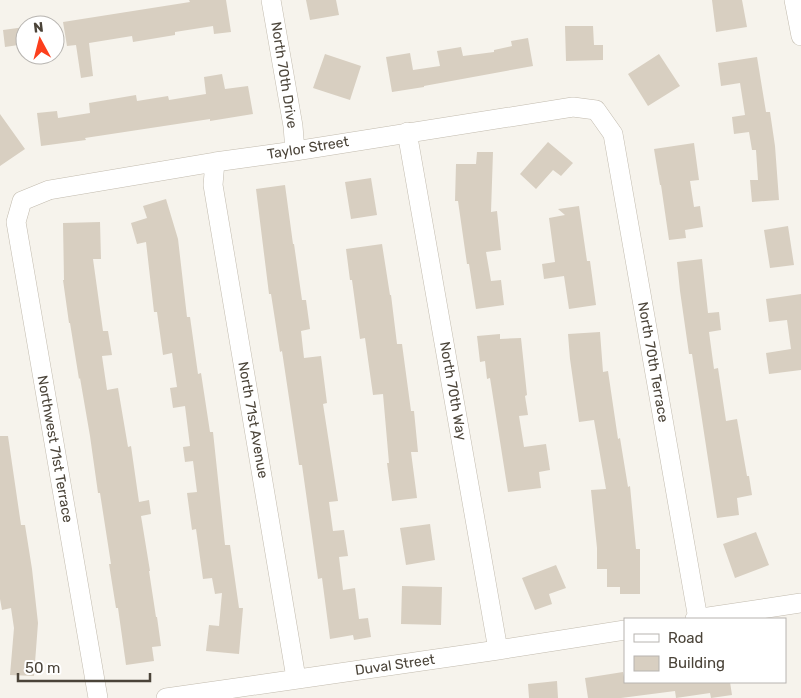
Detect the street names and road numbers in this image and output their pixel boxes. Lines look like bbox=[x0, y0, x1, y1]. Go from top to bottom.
street label: North 70th Drive bbox=[267, 20, 301, 130]
street label: Taylor Street bbox=[266, 133, 351, 163]
street label: North 70th Terrace bbox=[634, 300, 672, 424]
street label: North 70th Way bbox=[436, 340, 470, 442]
street label: North 71st Avenue bbox=[234, 360, 272, 480]
street label: Northwest 71st Terrace bbox=[34, 374, 76, 524]
street label: Duval Street bbox=[354, 651, 437, 679]

